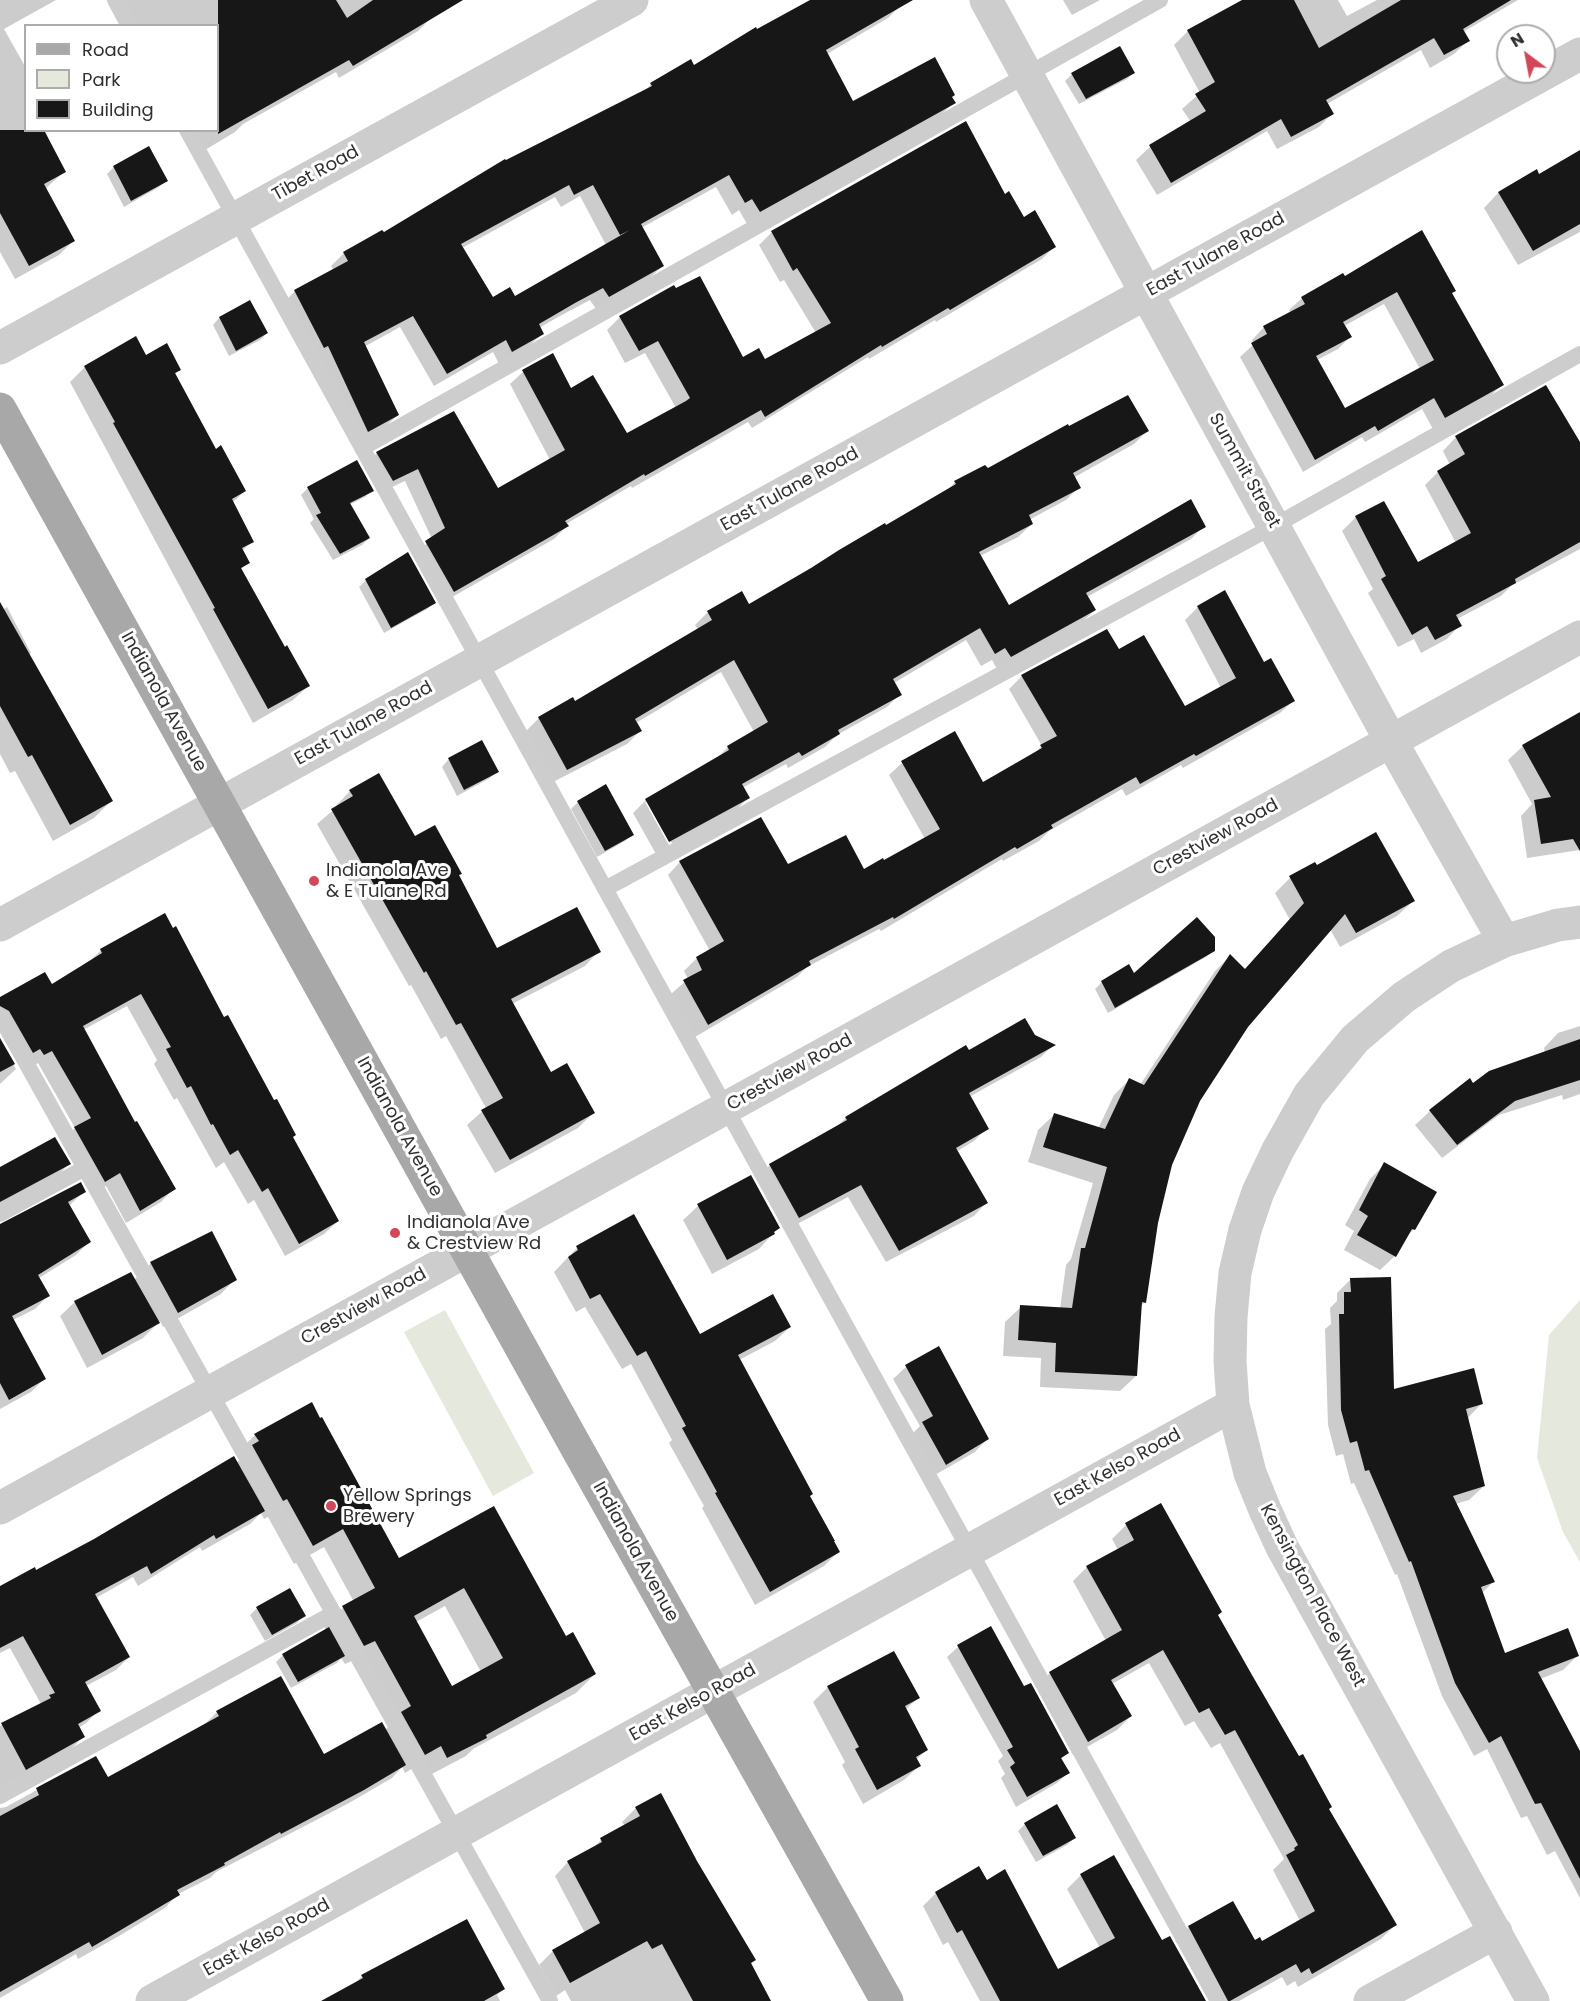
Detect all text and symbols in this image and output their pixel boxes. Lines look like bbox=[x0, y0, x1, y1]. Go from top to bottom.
legend bbox=[24, 24, 219, 132]
north arrow bbox=[1496, 24, 1556, 84]
text: N bbox=[1506, 27, 1528, 53]
text: Road bbox=[82, 37, 129, 62]
text: Park bbox=[82, 67, 121, 92]
text: Building bbox=[82, 97, 154, 122]
street label: Tibet Road bbox=[269, 141, 363, 207]
street label: East Tulane Road bbox=[1143, 208, 1289, 302]
street label: Summit Street bbox=[1204, 410, 1284, 532]
street label: East Tulane Road bbox=[717, 443, 863, 537]
street label: Indianola Avenue bbox=[116, 628, 210, 776]
street label: East Tulane Road bbox=[291, 677, 437, 771]
street label: Crestview Road bbox=[1150, 795, 1282, 881]
place label: Indianola Ave & E Tulane Rd bbox=[326, 860, 449, 902]
marker: Indianola Ave & E Tulane Rd bbox=[307, 874, 321, 888]
street label: Crestview Road bbox=[724, 1030, 856, 1116]
street label: Indianola Avenue bbox=[352, 1053, 446, 1201]
place label: Indianola Ave & Crestview Rd bbox=[407, 1212, 541, 1254]
marker: Indianola Ave & Crestview Rd bbox=[388, 1226, 402, 1240]
street label: Crestview Road bbox=[298, 1264, 430, 1350]
street label: East Kelso Road bbox=[1051, 1424, 1185, 1512]
street label: Indianola Avenue bbox=[588, 1478, 682, 1626]
place label: Yellow Springs Brewery bbox=[343, 1485, 472, 1528]
marker: Yellow Springs Brewery bbox=[324, 1499, 338, 1513]
street label: Kensington Place West bbox=[1255, 1501, 1369, 1691]
street label: East Kelso Road bbox=[626, 1659, 760, 1747]
street label: East Kelso Road bbox=[200, 1894, 334, 1982]

